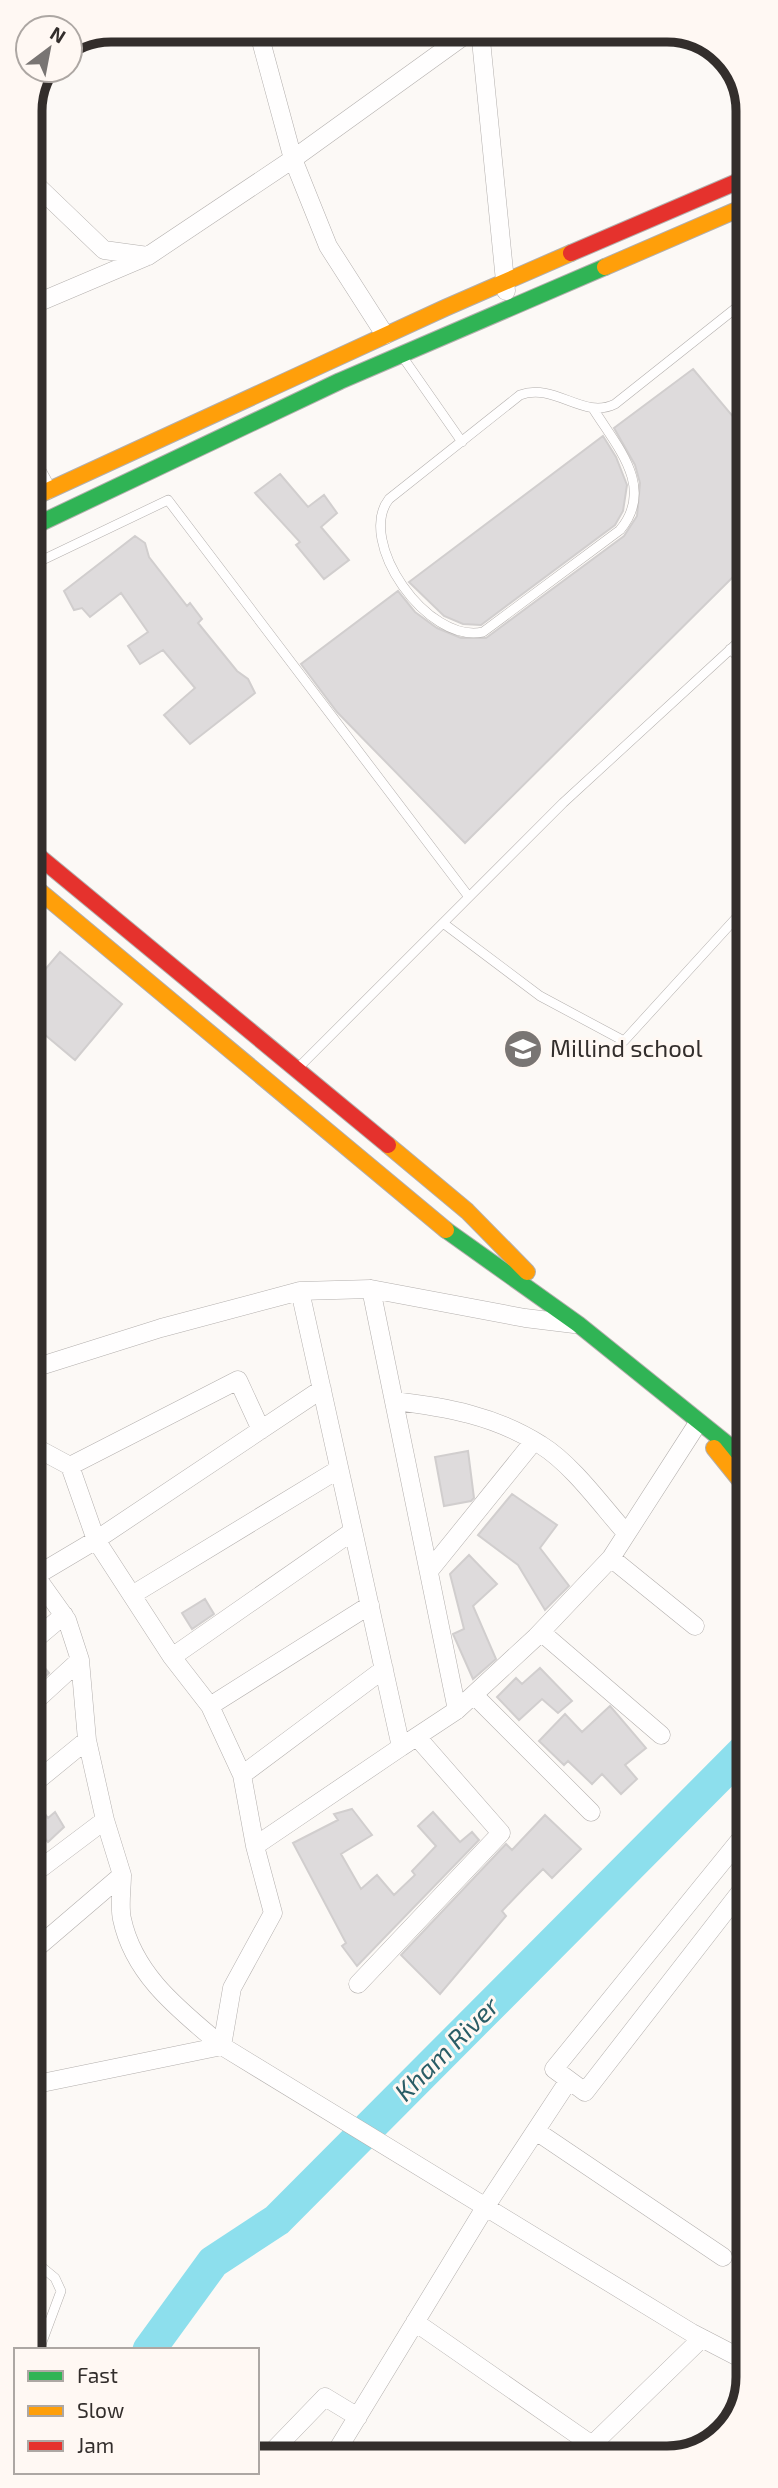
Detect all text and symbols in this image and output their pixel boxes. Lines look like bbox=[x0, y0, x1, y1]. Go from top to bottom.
north arrow bbox=[14, 14, 84, 84]
text: N bbox=[46, 21, 70, 48]
school or university icon: Millind school bbox=[502, 1028, 544, 1070]
place label: Millind school bbox=[550, 1033, 703, 1062]
water label: Kham River bbox=[387, 1989, 505, 2106]
legend bbox=[14, 2348, 259, 2474]
text: Fast bbox=[77, 2362, 118, 2387]
text: Slow bbox=[77, 2397, 124, 2422]
text: Jam bbox=[77, 2432, 114, 2457]

